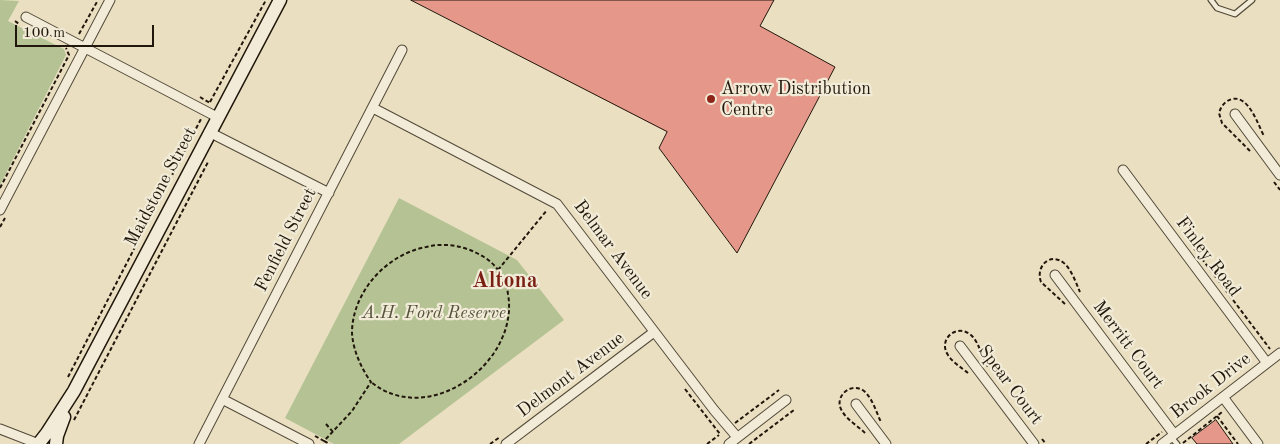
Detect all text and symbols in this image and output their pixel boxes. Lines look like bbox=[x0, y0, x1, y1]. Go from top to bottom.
scale bar bbox=[18, 15, 156, 47]
text: 100 m bbox=[23, 26, 65, 41]
place label: Arrow Distribution Centre bbox=[721, 78, 871, 120]
marker: Arrow Distribution Centre bbox=[705, 93, 717, 105]
street label: Maidstone Street bbox=[120, 124, 202, 250]
street label: Fenfield Street bbox=[251, 184, 321, 296]
street label: Belmar Avenue bbox=[569, 196, 657, 304]
street label: Finley Road bbox=[1171, 213, 1245, 301]
district label: Altona bbox=[472, 268, 538, 294]
street label: Merritt Court bbox=[1088, 297, 1168, 393]
park label: A.H. Ford Reserve bbox=[362, 302, 506, 324]
street label: Delmont Avenue bbox=[513, 328, 629, 422]
street label: Spear Court bbox=[973, 341, 1047, 429]
street label: Brook Drive bbox=[1167, 348, 1255, 424]

